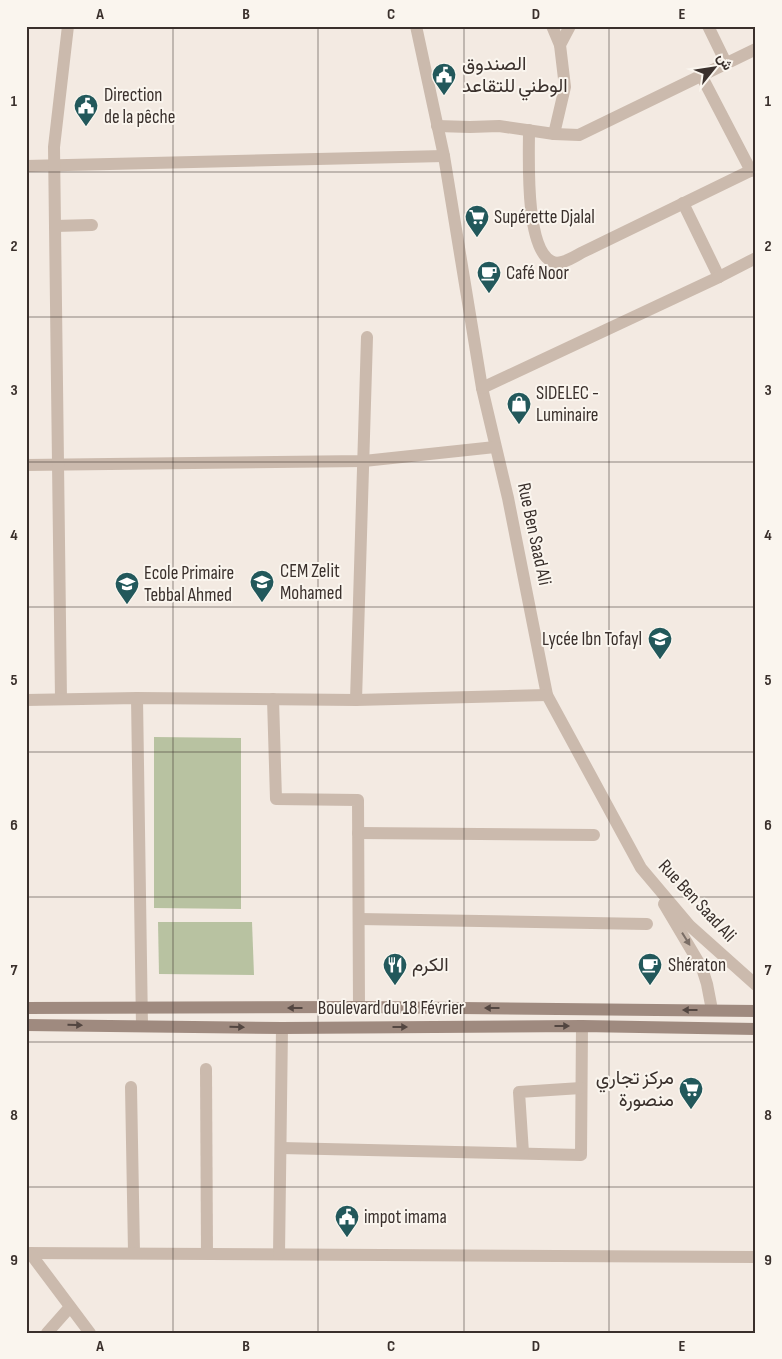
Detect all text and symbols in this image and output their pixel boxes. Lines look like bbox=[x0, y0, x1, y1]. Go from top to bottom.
text: A bbox=[95, 5, 104, 24]
text: B bbox=[242, 5, 250, 24]
text: C bbox=[387, 5, 395, 24]
text: D bbox=[532, 5, 540, 24]
text: E bbox=[679, 5, 686, 24]
north arrow bbox=[690, 42, 740, 92]
text: ش bbox=[713, 50, 736, 73]
place label: الصندوق الوطني للتقاعد bbox=[462, 53, 568, 101]
public building icon: الصندوق الوطني للتقاعد bbox=[431, 62, 457, 96]
place label: Direction de la pêche bbox=[104, 84, 175, 129]
text: 1 bbox=[11, 92, 18, 111]
text: 1 bbox=[765, 92, 772, 111]
public building icon: Direction de la pêche bbox=[73, 93, 99, 127]
supermarket icon: Supérette Djalal bbox=[464, 204, 490, 238]
place label: Supérette Djalal bbox=[494, 206, 595, 229]
text: 2 bbox=[10, 237, 18, 256]
text: 2 bbox=[764, 237, 772, 256]
cafe icon: Café Noor bbox=[476, 260, 502, 294]
place label: Café Noor bbox=[506, 262, 569, 285]
text: 3 bbox=[10, 381, 18, 400]
text: 3 bbox=[764, 381, 772, 400]
place label: SIDELEC - Luminaire bbox=[536, 382, 599, 427]
shop icon: SIDELEC - Luminaire bbox=[506, 391, 532, 425]
street label: Rue Ben Saad Ali bbox=[512, 481, 556, 587]
text: 4 bbox=[10, 526, 18, 545]
text: 4 bbox=[764, 526, 772, 545]
place label: CEM Zelit Mohamed bbox=[280, 560, 342, 605]
place label: Ecole Primaire Tebbal Ahmed bbox=[144, 562, 234, 607]
school or university icon: CEM Zelit Mohamed bbox=[249, 569, 275, 603]
school or university icon: Ecole Primaire Tebbal Ahmed bbox=[114, 571, 140, 605]
school or university icon: Lycée Ibn Tofayl bbox=[647, 626, 673, 660]
place label: Lycée Ibn Tofayl bbox=[542, 628, 642, 651]
text: 5 bbox=[10, 671, 18, 690]
text: 5 bbox=[764, 671, 772, 690]
text: 6 bbox=[10, 816, 18, 835]
text: 6 bbox=[764, 816, 772, 835]
street label: Rue Ben Saad Ali bbox=[653, 855, 741, 947]
one-way arrow bbox=[681, 933, 690, 946]
restaurant icon: الكرم bbox=[382, 952, 408, 986]
cafe icon: Shératon bbox=[637, 952, 663, 986]
place label: الكرم bbox=[412, 954, 449, 977]
place label: Shératon bbox=[668, 954, 726, 977]
text: 7 bbox=[11, 961, 18, 980]
text: 7 bbox=[765, 961, 772, 980]
street label: Boulevard du 18 Février bbox=[318, 997, 465, 1020]
one-way arrow bbox=[286, 1004, 302, 1012]
one-way arrow bbox=[484, 1004, 500, 1012]
one-way arrow bbox=[681, 1006, 697, 1014]
one-way arrow bbox=[67, 1021, 83, 1029]
one-way arrow bbox=[555, 1022, 571, 1030]
one-way arrow bbox=[230, 1023, 246, 1031]
one-way arrow bbox=[392, 1023, 408, 1031]
place label: مركز تجاري منصورة bbox=[596, 1067, 674, 1112]
supermarket icon: مركز تجاري منصورة bbox=[678, 1076, 704, 1110]
text: 8 bbox=[10, 1106, 18, 1125]
text: 8 bbox=[764, 1106, 772, 1125]
public building icon: impot imama bbox=[334, 1204, 360, 1238]
place label: impot imama bbox=[364, 1206, 447, 1229]
text: 9 bbox=[10, 1251, 18, 1270]
text: 9 bbox=[764, 1251, 772, 1270]
text: A bbox=[95, 1337, 104, 1356]
text: B bbox=[242, 1337, 250, 1356]
text: C bbox=[387, 1337, 395, 1356]
text: D bbox=[532, 1337, 540, 1356]
text: E bbox=[679, 1337, 686, 1356]

